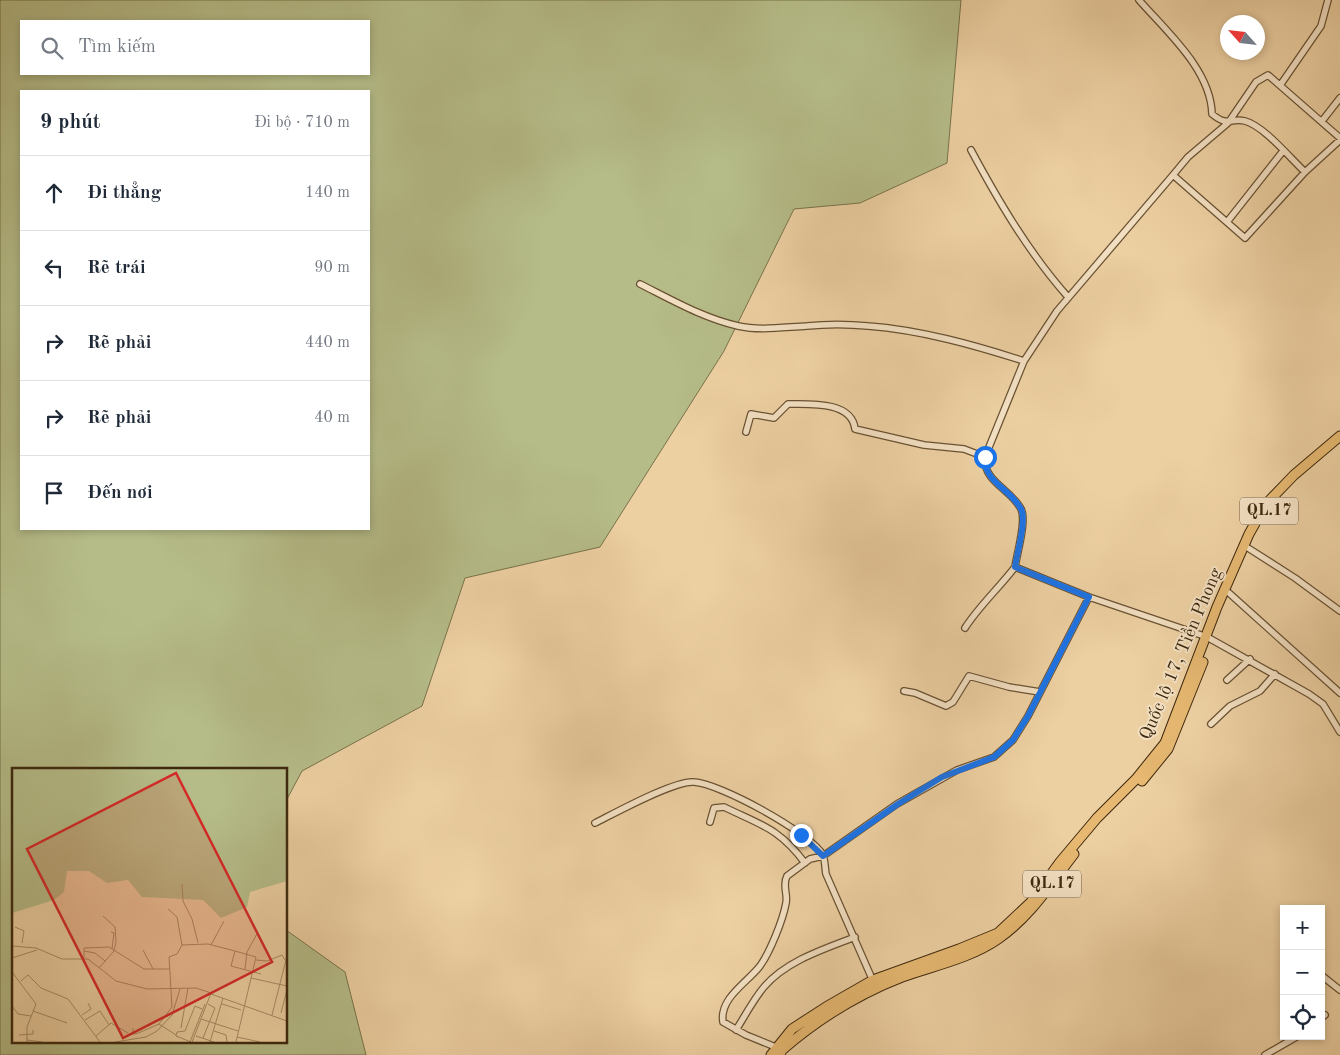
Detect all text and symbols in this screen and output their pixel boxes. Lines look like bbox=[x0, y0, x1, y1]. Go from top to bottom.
north arrow bbox=[1220, 15, 1265, 60]
search box bbox=[20, 20, 370, 75]
icon: search bbox=[38, 34, 66, 62]
text: Tìm kiếm bbox=[78, 38, 156, 57]
text: 9 phút bbox=[40, 112, 100, 133]
text: Đi bộ · 710 m bbox=[254, 115, 350, 131]
icon: ahead bbox=[40, 179, 68, 207]
text: Đi thẳng bbox=[87, 184, 161, 203]
text: 140 m bbox=[305, 185, 350, 201]
icon: left bbox=[40, 254, 68, 282]
text: Rẽ trái bbox=[87, 259, 146, 278]
text: 90 m bbox=[314, 260, 350, 276]
icon: right bbox=[40, 329, 68, 357]
text: Rẽ phải bbox=[87, 334, 151, 353]
text: 440 m bbox=[305, 335, 350, 351]
icon: right bbox=[40, 404, 68, 432]
text: Rẽ phải bbox=[87, 409, 151, 428]
text: 40 m bbox=[314, 410, 350, 426]
route start bbox=[974, 446, 997, 469]
icon: arrive bbox=[40, 479, 68, 507]
text: Đến nơi bbox=[87, 484, 153, 503]
road number: QL.17 bbox=[1240, 498, 1298, 524]
street label: Quốc lộ 17, Tiền Phong bbox=[1134, 564, 1226, 743]
inset map bbox=[12, 768, 288, 1042]
route end bbox=[790, 824, 813, 847]
road number: QL.17 bbox=[1023, 871, 1081, 898]
map controls bbox=[1280, 905, 1325, 1040]
button: + bbox=[1280, 905, 1325, 950]
button: − bbox=[1280, 950, 1325, 995]
button: locate bbox=[1280, 995, 1325, 1040]

